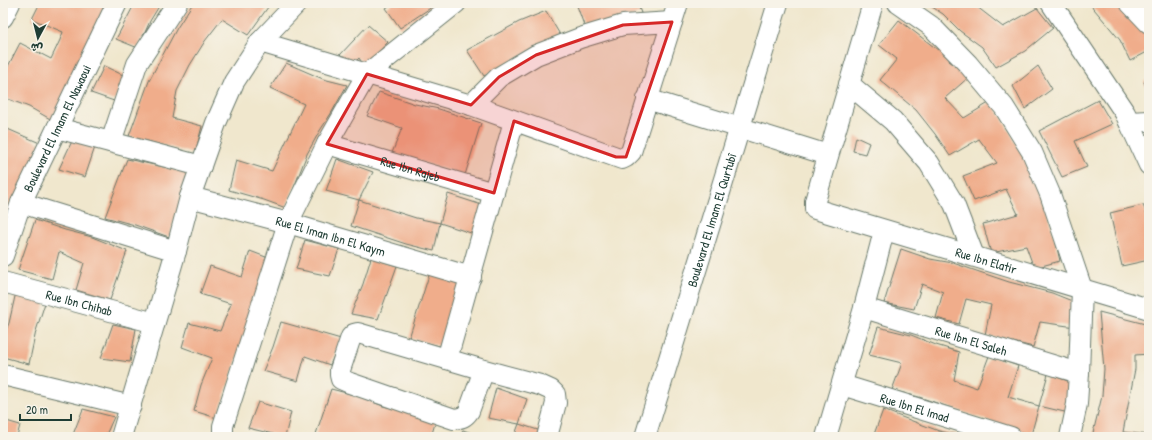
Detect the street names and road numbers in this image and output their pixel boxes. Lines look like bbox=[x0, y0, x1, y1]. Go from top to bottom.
street label: Boulevard El Imam El Nawaoui bbox=[19, 62, 95, 195]
street label: Rue Ibn Rajeb bbox=[379, 151, 442, 186]
street label: Boulevard El Imam El Qurtubî bbox=[683, 151, 741, 289]
street label: Rue El Iman Ibn El Kaym bbox=[274, 211, 388, 260]
street label: Rue Ibn Elatir bbox=[953, 243, 1019, 278]
street label: Rue Ibn Chihab bbox=[44, 285, 114, 320]
street label: Rue Ibn El Saleh bbox=[933, 321, 1010, 360]
street label: Rue Ibn El Imad bbox=[878, 388, 951, 426]

